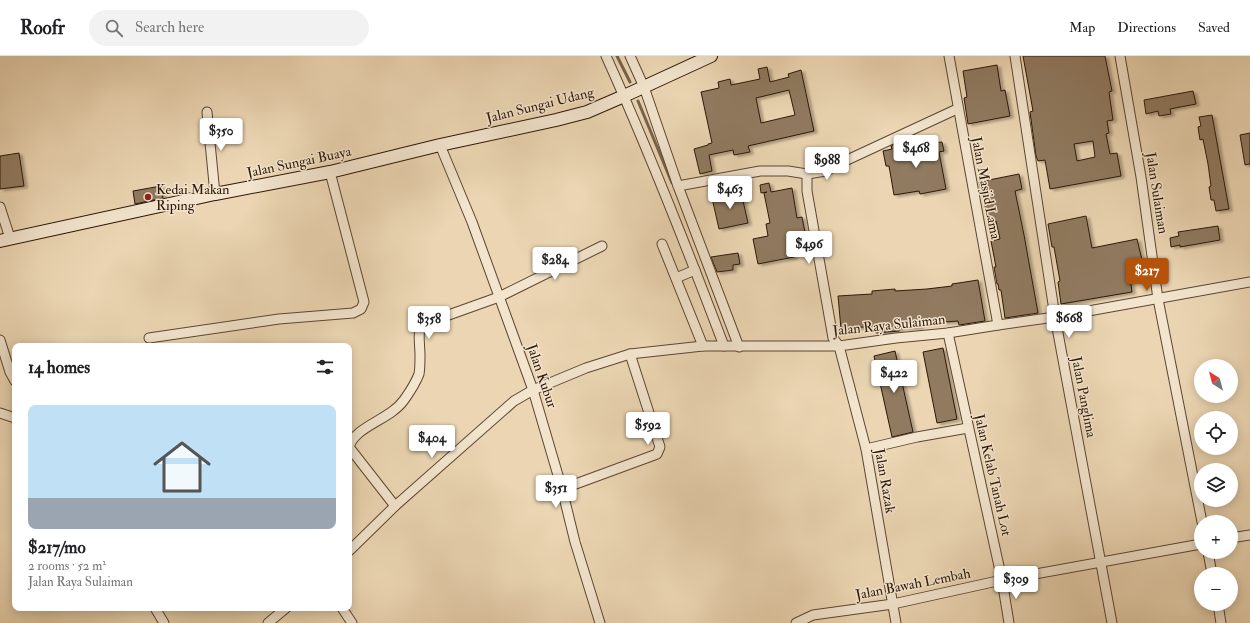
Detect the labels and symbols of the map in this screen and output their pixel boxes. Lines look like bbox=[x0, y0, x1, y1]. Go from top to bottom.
street label: Jalan Sungai Udang bbox=[483, 83, 597, 127]
pin: $350 bbox=[197, 118, 245, 152]
street label: Jalan Masjid Lama bbox=[968, 134, 1004, 241]
pin: $468 bbox=[892, 135, 940, 169]
street label: Jalan Sungai Buaya bbox=[244, 143, 353, 183]
pin: $988 bbox=[803, 147, 851, 181]
street label: Jalan Sulaiman bbox=[1142, 150, 1172, 235]
pin: $463 bbox=[706, 176, 754, 210]
place label: Kedai Makan Riping bbox=[156, 181, 230, 215]
marker: Kedai Makan Riping bbox=[143, 192, 153, 202]
pin: $496 bbox=[785, 231, 833, 265]
pin: $284 bbox=[531, 247, 579, 281]
pin: $217 bbox=[1123, 258, 1171, 292]
pin: $668 bbox=[1045, 305, 1093, 339]
pin: $358 bbox=[405, 306, 453, 340]
street label: Jalan Raya Sulaiman bbox=[831, 311, 946, 340]
street label: Jalan Kubur bbox=[523, 341, 561, 411]
street label: Jalan Panglima bbox=[1068, 354, 1100, 439]
north arrow bbox=[1194, 359, 1238, 403]
pin: $422 bbox=[870, 360, 918, 394]
street label: Jalan Kelab Tanah Lot bbox=[970, 411, 1015, 538]
pin: $592 bbox=[624, 412, 672, 446]
pin: $404 bbox=[408, 425, 456, 459]
street label: Jalan Razak bbox=[871, 446, 899, 515]
pin: $351 bbox=[532, 475, 580, 509]
street label: Jalan Bawah Lembah bbox=[853, 564, 973, 604]
pin: $309 bbox=[992, 566, 1040, 600]

